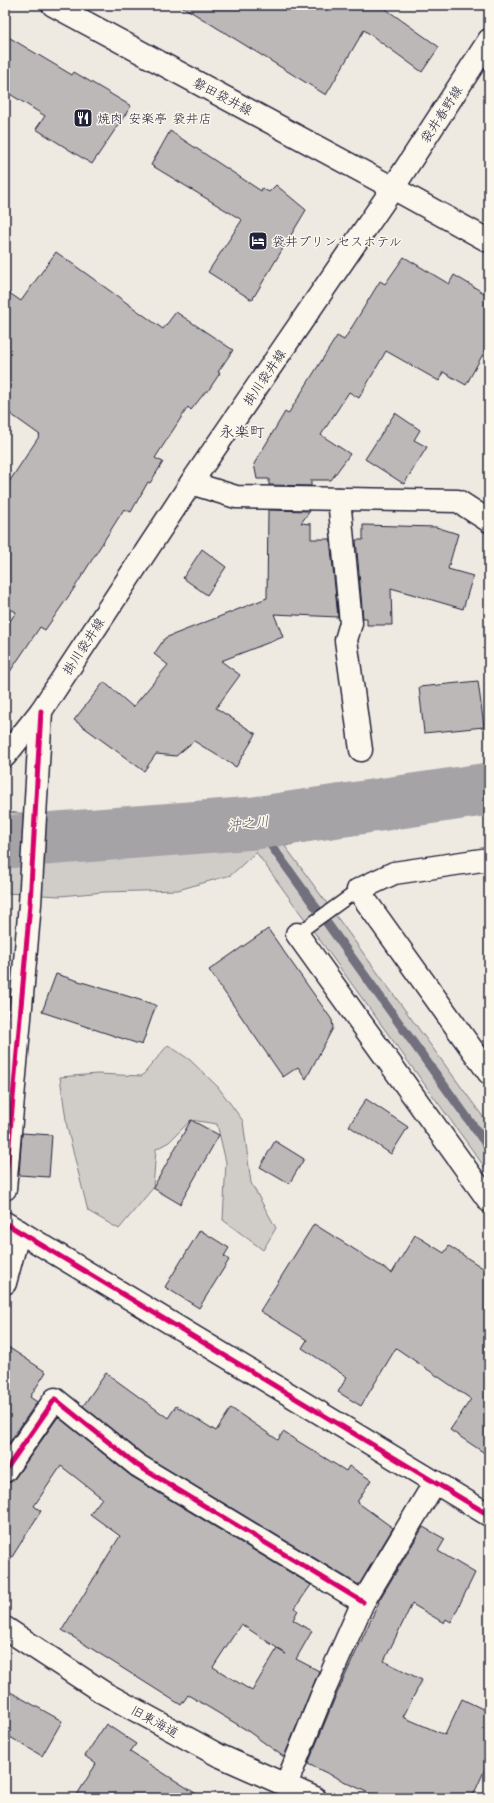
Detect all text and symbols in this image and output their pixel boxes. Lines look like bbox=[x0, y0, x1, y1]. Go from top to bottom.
street label: 磐田袋井線 bbox=[190, 74, 256, 121]
street label: 袋井春野線 bbox=[417, 82, 468, 147]
restaurant icon: 焼肉 安楽亭 袋井店 bbox=[72, 107, 94, 129]
place label: 焼肉 安楽亭 袋井店 bbox=[97, 110, 211, 128]
hotel icon: 袋井プリンセスホテル bbox=[247, 230, 269, 252]
place label: 袋井プリンセスホテル bbox=[272, 233, 402, 251]
street label: 掛川袋井線 bbox=[239, 345, 291, 410]
district label: 永楽町 bbox=[219, 422, 265, 443]
street label: 掛川袋井線 bbox=[59, 614, 110, 679]
water label: 沖之川 bbox=[226, 812, 270, 836]
street label: 旧東海道 bbox=[127, 1701, 182, 1742]

